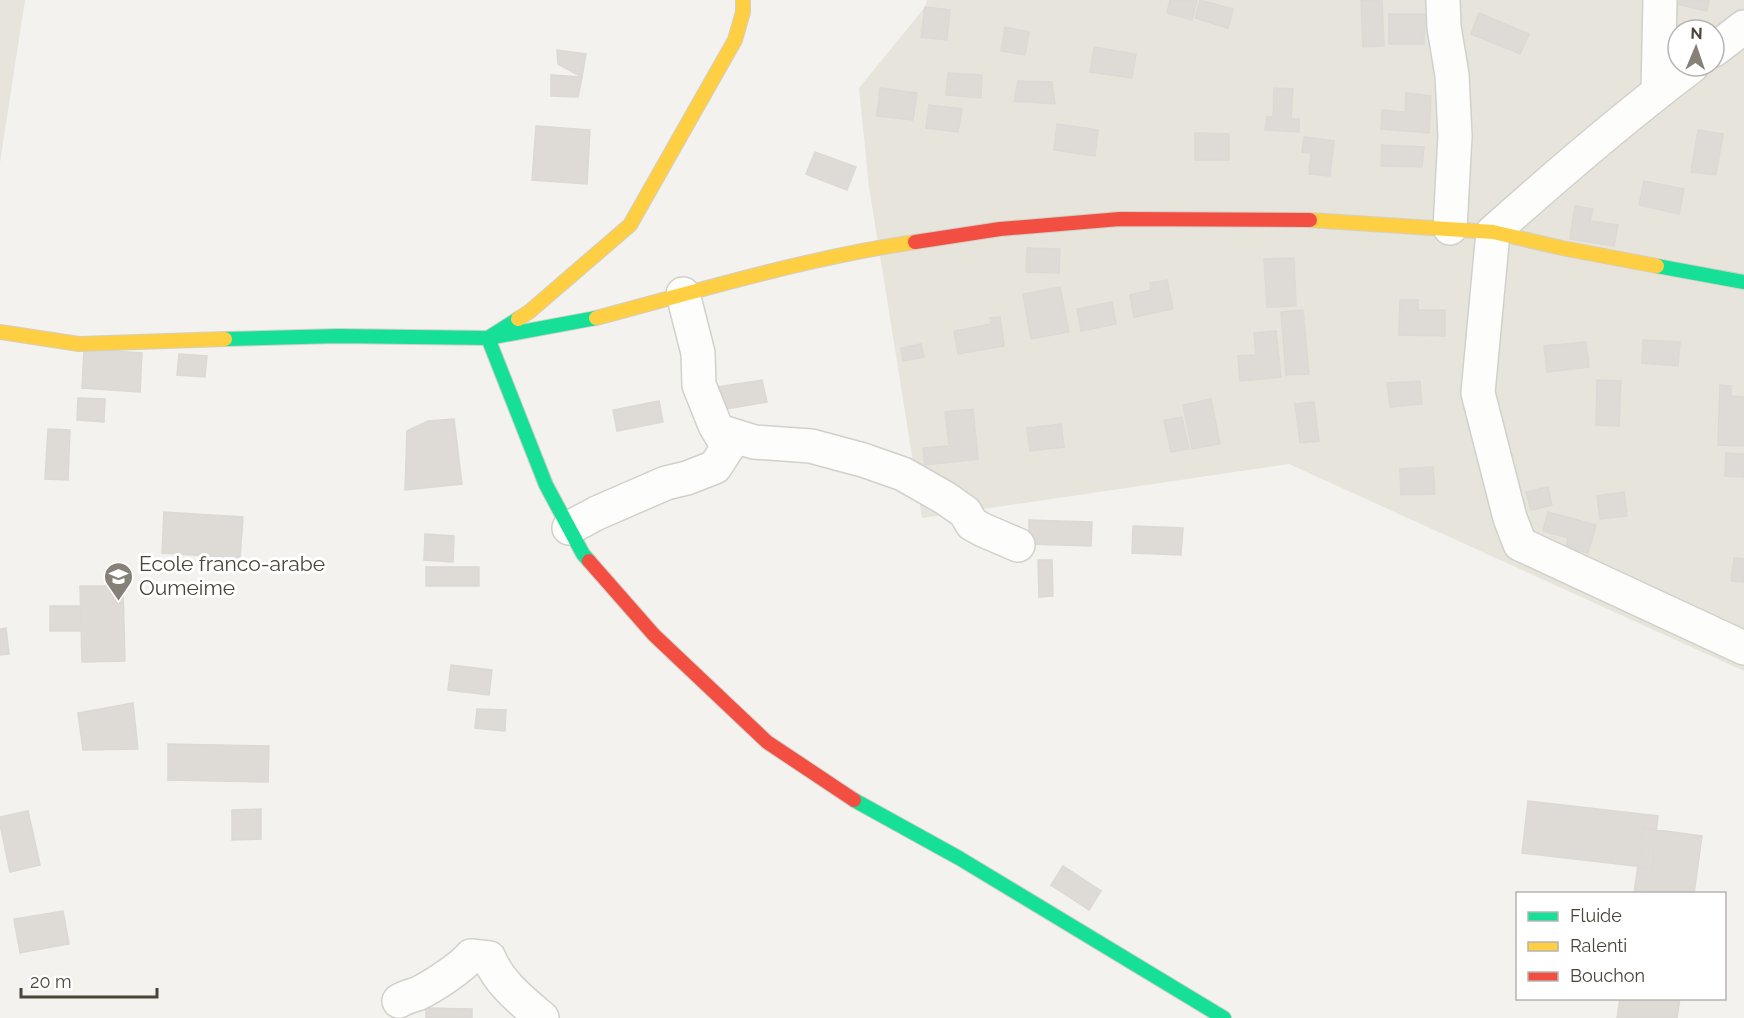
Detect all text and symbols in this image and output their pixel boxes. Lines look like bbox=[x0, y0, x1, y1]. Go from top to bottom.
north arrow bbox=[1666, 18, 1726, 78]
text: N bbox=[1690, 24, 1703, 43]
place label: Ecole franco-arabe Oumeime bbox=[139, 551, 325, 600]
school or university icon: Ecole franco-arabe Oumeime bbox=[102, 560, 134, 602]
legend bbox=[1516, 892, 1726, 1000]
text: Fluide bbox=[1570, 905, 1622, 926]
text: Ralenti bbox=[1570, 935, 1627, 956]
scale bar bbox=[21, 961, 158, 999]
text: Bouchon bbox=[1570, 965, 1645, 986]
text: 20 m bbox=[30, 971, 72, 992]

